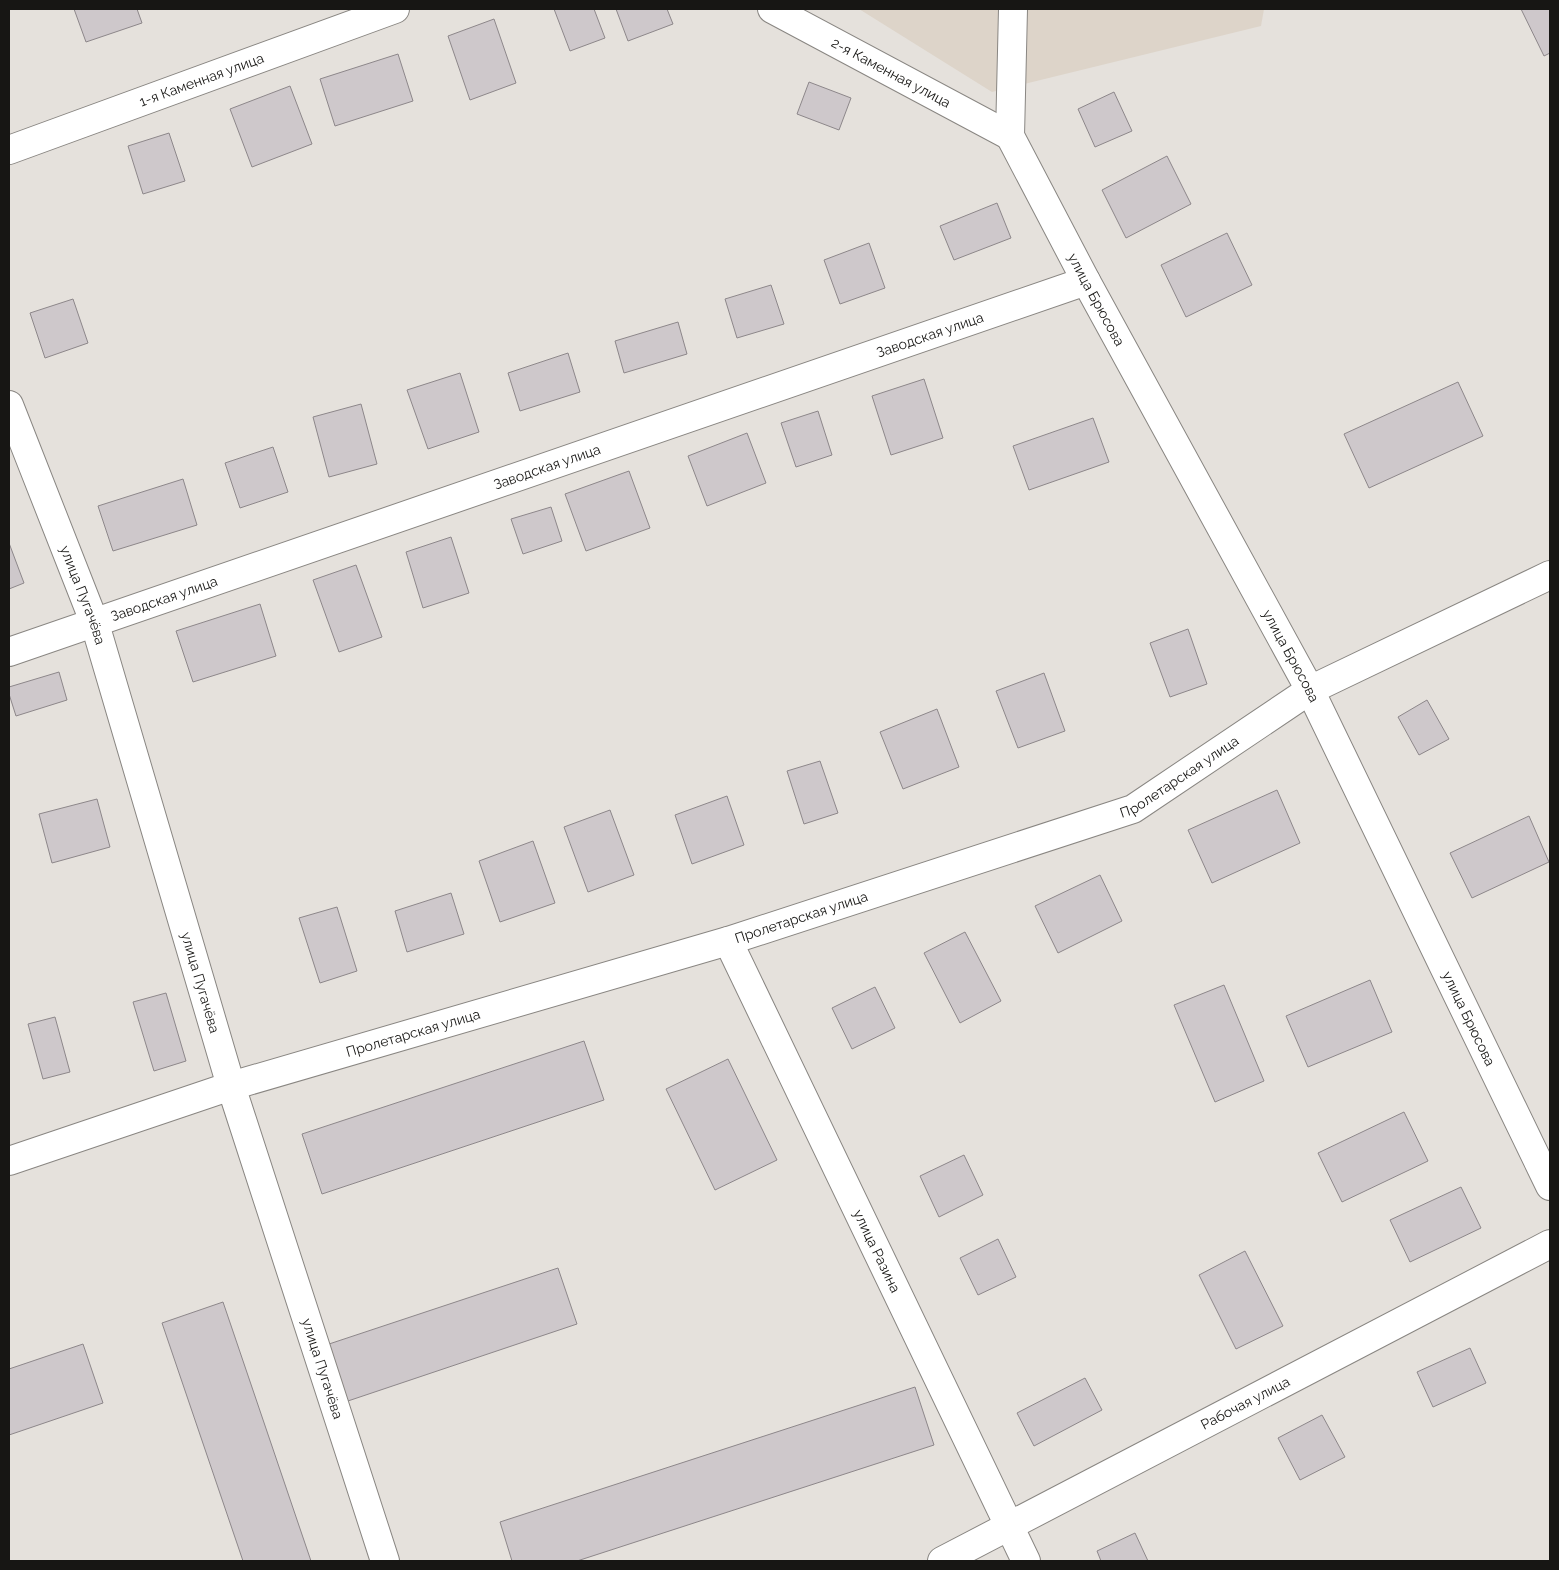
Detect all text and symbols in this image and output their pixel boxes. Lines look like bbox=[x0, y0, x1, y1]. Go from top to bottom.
street label: 2-я Каменная улица bbox=[829, 34, 953, 111]
street label: 1-я Каменная улица bbox=[137, 50, 266, 110]
street label: улица Брюсова bbox=[1065, 250, 1128, 349]
street label: Заводская улица bbox=[874, 309, 985, 361]
street label: Заводская улица bbox=[491, 441, 603, 492]
street label: улица Пугачёва bbox=[57, 543, 109, 646]
street label: Заводская улица bbox=[109, 573, 220, 624]
street label: улица Брюсова bbox=[1259, 607, 1323, 705]
street label: Пролетарская улица bbox=[1118, 732, 1242, 821]
street label: Пролетарская улица bbox=[733, 888, 870, 946]
street label: улица Пугачёва bbox=[178, 930, 223, 1035]
street label: улица Брюсова bbox=[1439, 969, 1499, 1068]
street label: Пролетарская улица bbox=[344, 1006, 482, 1060]
street label: улица Разина bbox=[850, 1207, 904, 1295]
street label: улица Пугачёва bbox=[299, 1316, 346, 1421]
street label: Рабочая улица bbox=[1198, 1373, 1292, 1433]

